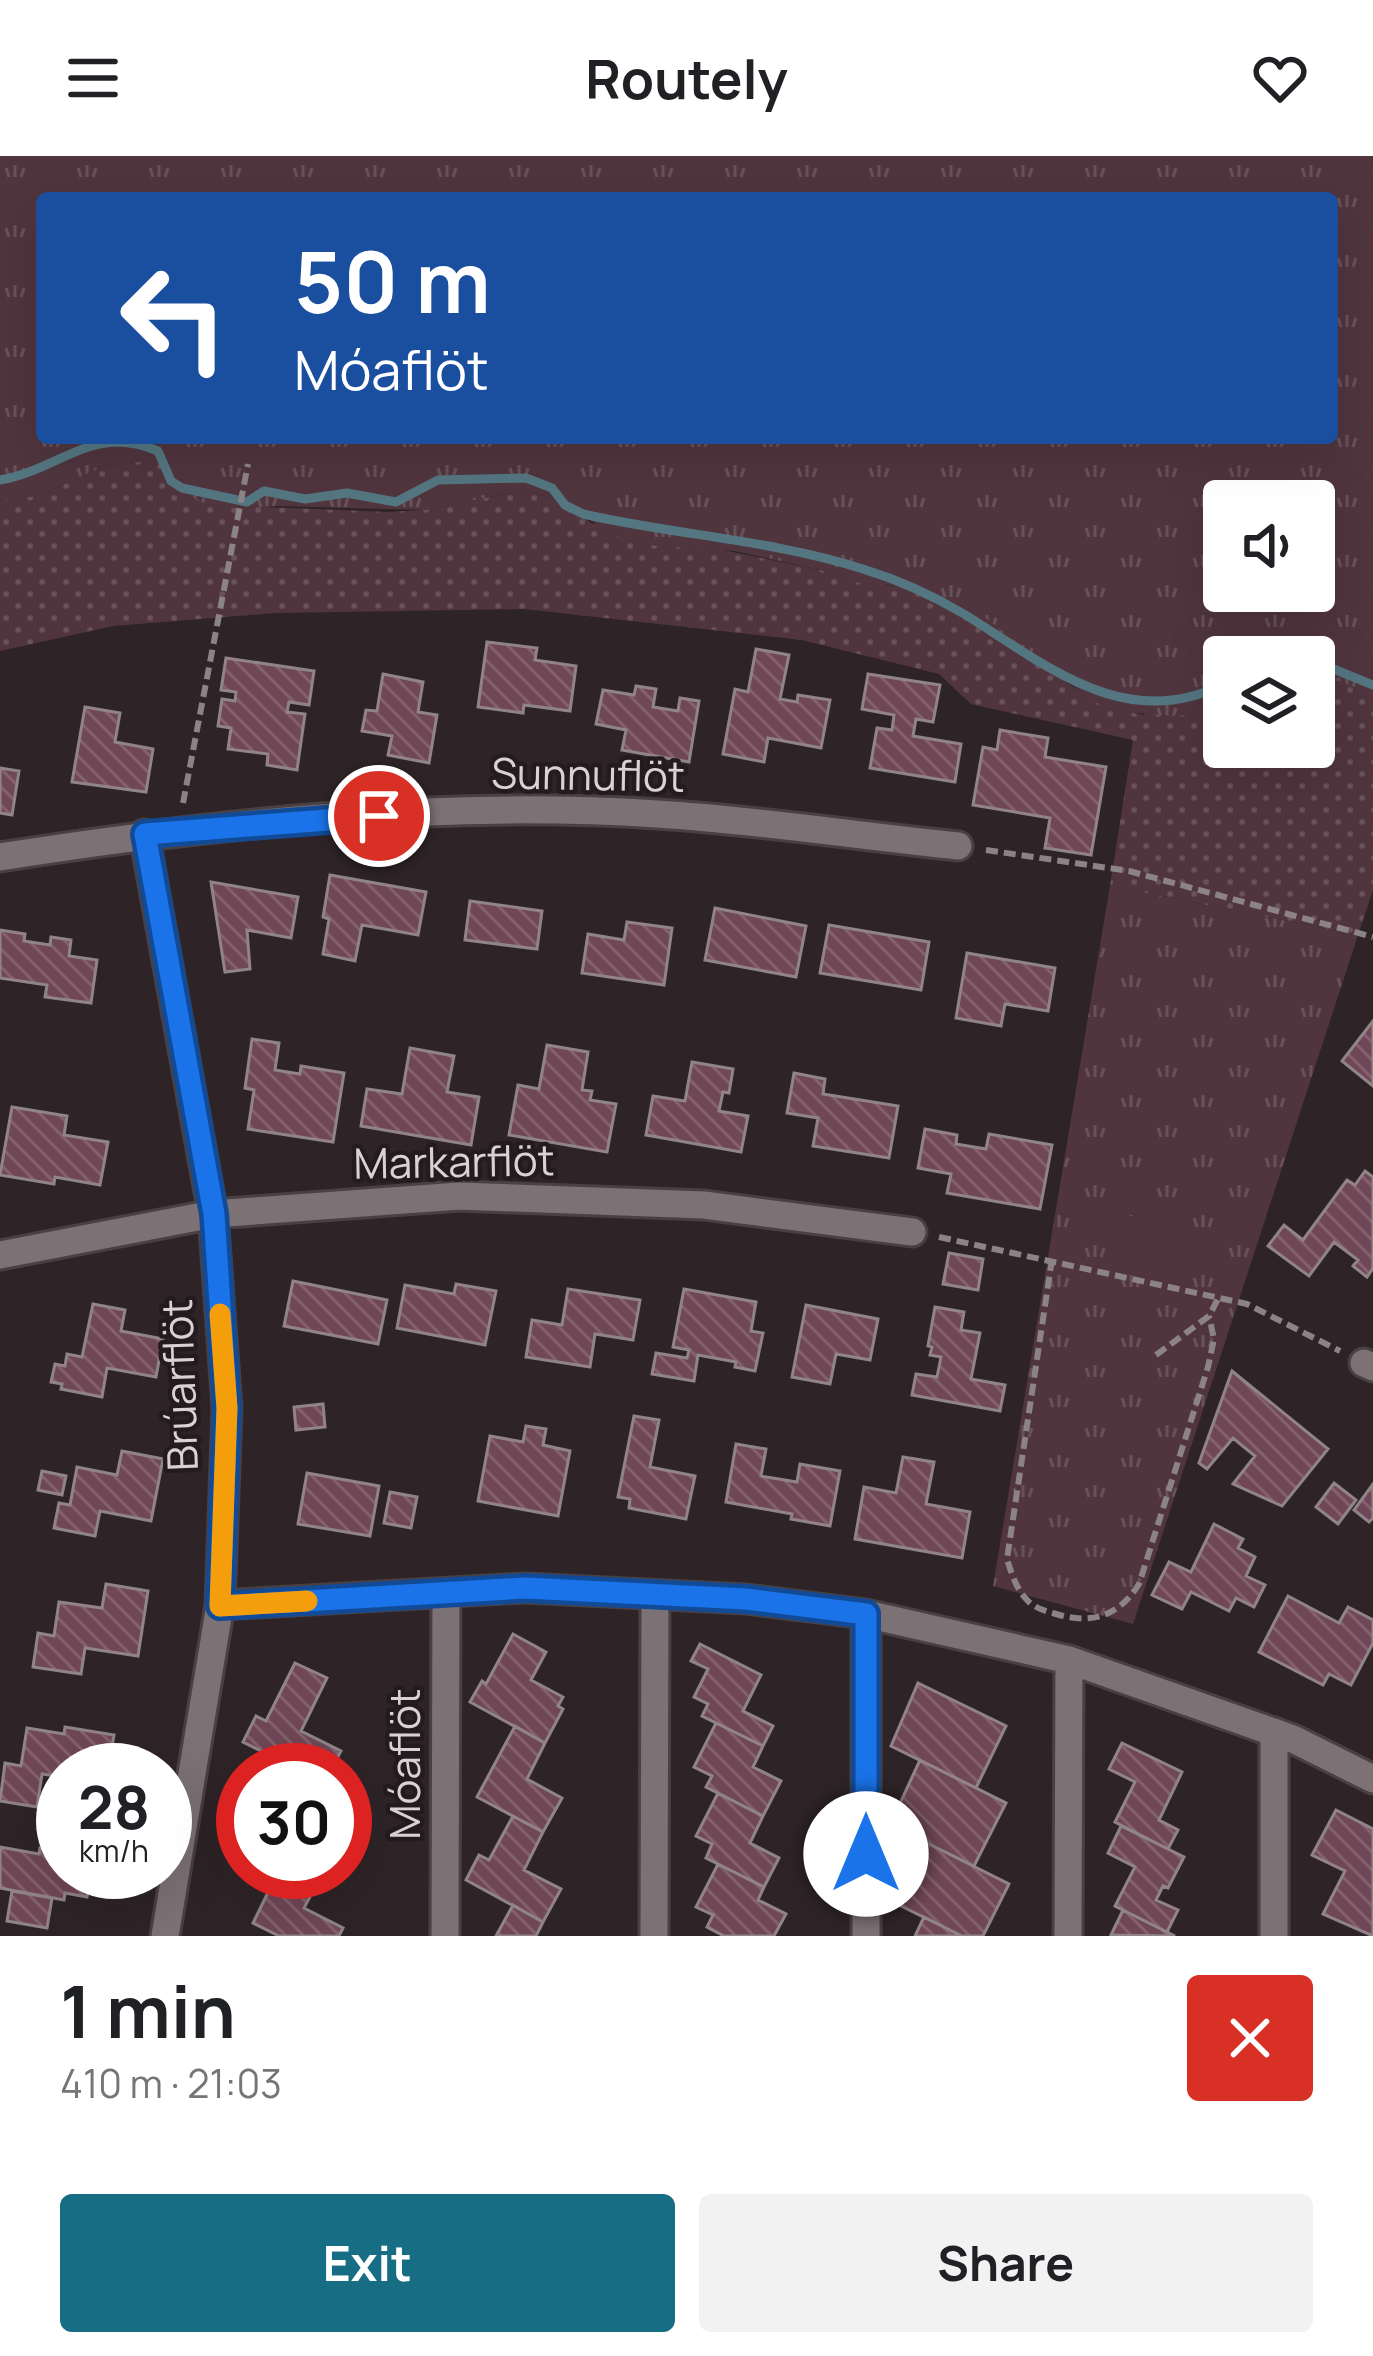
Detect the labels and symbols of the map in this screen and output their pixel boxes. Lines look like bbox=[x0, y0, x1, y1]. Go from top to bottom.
street label: Sunnuflöt bbox=[491, 743, 685, 805]
pin bbox=[328, 765, 430, 867]
street label: Markarflöt bbox=[353, 1130, 555, 1192]
street label: Brúarflöt bbox=[147, 1298, 211, 1472]
street label: Móaflöt bbox=[375, 1688, 433, 1840]
speed limit sign: 30 bbox=[216, 1743, 372, 1899]
position arrow bbox=[803, 1791, 929, 1917]

